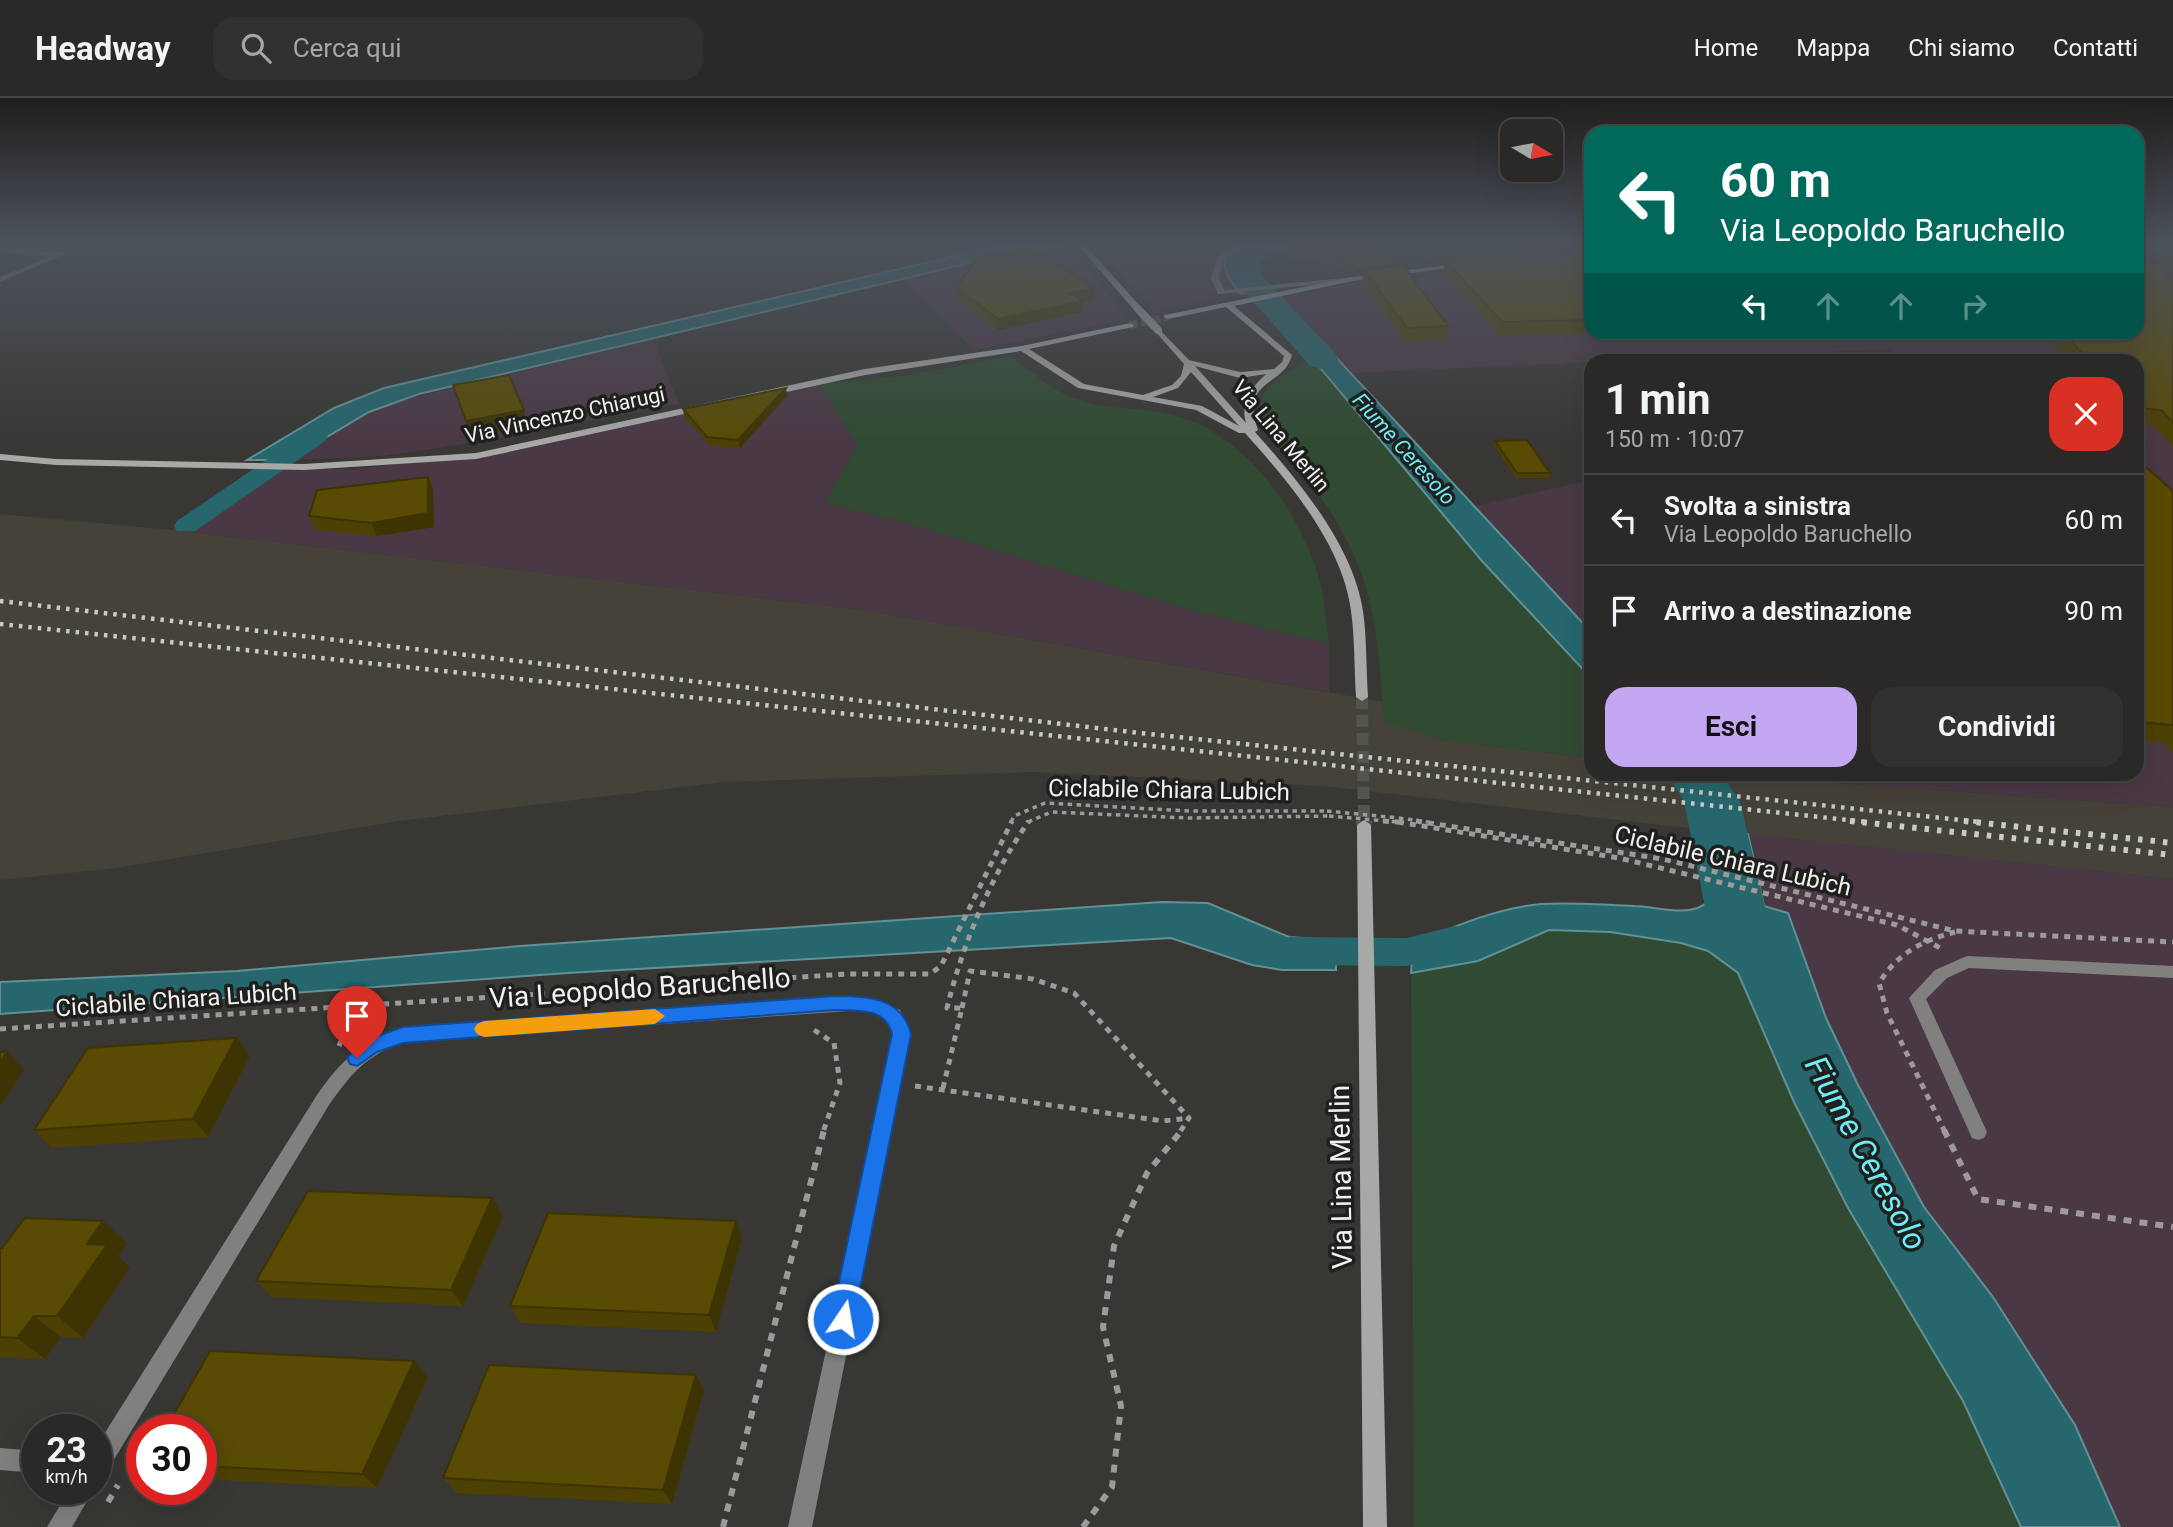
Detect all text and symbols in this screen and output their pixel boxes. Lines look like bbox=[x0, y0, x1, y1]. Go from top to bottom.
search box bbox=[213, 17, 703, 80]
text: Headway bbox=[35, 29, 171, 68]
icon: search bbox=[237, 29, 275, 67]
text: Cerca qui bbox=[293, 33, 402, 63]
text: Home bbox=[1694, 34, 1758, 62]
text: Mappa bbox=[1796, 34, 1870, 62]
text: Chi siamo bbox=[1908, 34, 2015, 62]
text: Contatti bbox=[2053, 34, 2138, 62]
north arrow bbox=[1500, 119, 1563, 182]
map controls bbox=[1500, 119, 1563, 182]
text: 60 m bbox=[1720, 152, 1831, 209]
icon: left bbox=[1605, 154, 1696, 245]
text: Via Leopoldo Baruchello bbox=[1720, 211, 2065, 249]
icon: left bbox=[1736, 287, 1774, 325]
icon: ahead bbox=[1809, 287, 1847, 325]
icon: ahead bbox=[1882, 287, 1920, 325]
icon: right bbox=[1955, 287, 1993, 325]
street label: Via Lina Merlin bbox=[1227, 375, 1335, 497]
text: 1 min bbox=[1605, 375, 1711, 424]
button: close bbox=[2049, 377, 2123, 451]
street label: Via Vincenzo Chiarugi bbox=[463, 382, 667, 448]
water label: Fiume Ceresolo bbox=[1348, 388, 1460, 510]
text: 150 m · 10:07 bbox=[1605, 426, 1744, 453]
text: Svolta a sinistra bbox=[1664, 491, 1851, 521]
icon: left bbox=[1605, 501, 1643, 539]
text: 60 m bbox=[2065, 505, 2123, 535]
text: Via Leopoldo Baruchello bbox=[1664, 521, 1912, 548]
icon: arrive bbox=[1605, 592, 1643, 630]
text: Arrivo a destinazione bbox=[1664, 596, 1911, 626]
text: 90 m bbox=[2065, 596, 2123, 626]
button: Esci bbox=[1605, 687, 1857, 767]
button: Condividi bbox=[1871, 687, 2123, 767]
street label: Ciclabile Chiara Lubich bbox=[1048, 774, 1290, 806]
street label: Ciclabile Chiara Lubich bbox=[1612, 820, 1854, 902]
street label: Via Leopoldo Baruchello bbox=[488, 961, 792, 1015]
street label: Ciclabile Chiara Lubich bbox=[54, 978, 298, 1022]
pin bbox=[327, 986, 387, 1058]
icon: arrive bbox=[338, 997, 376, 1035]
water label: Fiume Ceresolo bbox=[1797, 1049, 1935, 1257]
street label: Via Lina Merlin bbox=[1323, 1085, 1359, 1269]
position arrow bbox=[806, 1282, 880, 1356]
speed limit sign: 30 bbox=[126, 1414, 217, 1505]
text: 23 bbox=[46, 1430, 87, 1471]
text: km/h bbox=[45, 1466, 88, 1487]

